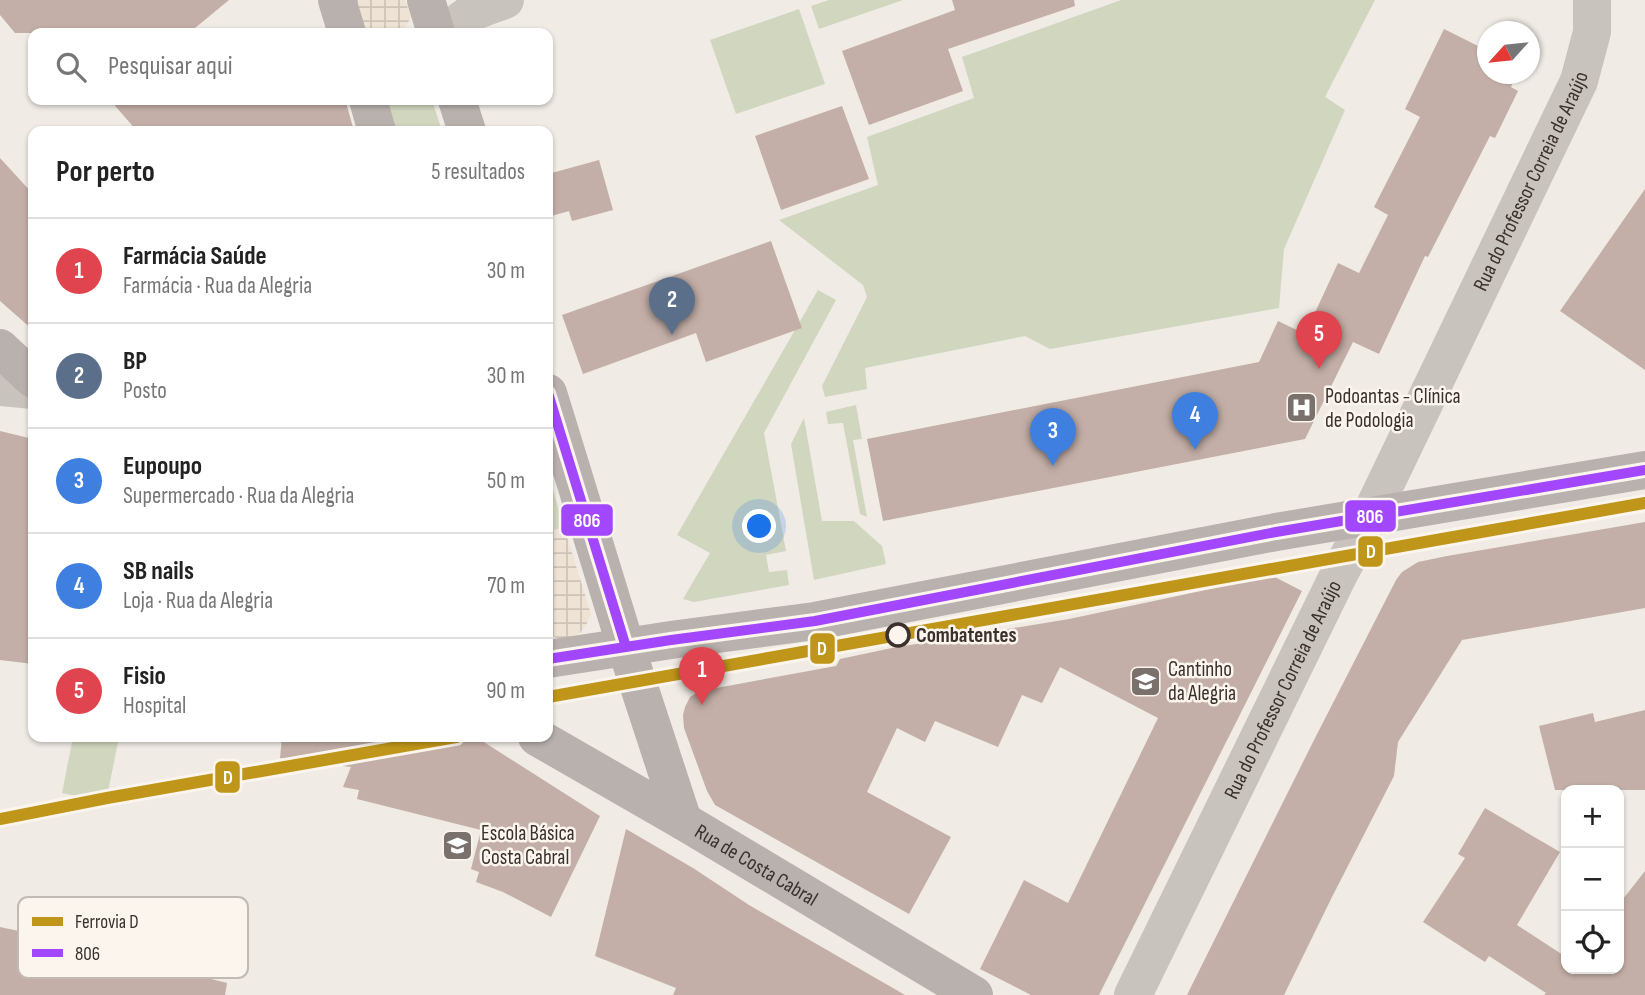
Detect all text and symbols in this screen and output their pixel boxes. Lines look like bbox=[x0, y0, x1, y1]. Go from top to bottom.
north arrow bbox=[1477, 21, 1540, 84]
search box bbox=[28, 28, 553, 105]
icon: search bbox=[52, 48, 90, 86]
text: Pesquisar aqui bbox=[108, 51, 233, 82]
street label: Rua do Professor Correia de Araújo bbox=[1468, 69, 1594, 295]
text: Por perto bbox=[56, 154, 155, 190]
text: 5 resultados bbox=[431, 158, 525, 186]
text: Farmácia Saúde bbox=[123, 241, 267, 272]
text: 1 bbox=[74, 257, 84, 285]
text: 30 m bbox=[487, 257, 525, 285]
text: Farmácia · Rua da Alegria bbox=[123, 272, 312, 300]
pin: 2 bbox=[649, 277, 695, 335]
pin: 5 bbox=[1296, 311, 1342, 369]
text: BP bbox=[123, 346, 147, 377]
text: 2 bbox=[74, 362, 84, 390]
text: 30 m bbox=[487, 362, 525, 390]
text: Posto bbox=[123, 377, 167, 405]
place label: Podoantas - Clínica de Podologia bbox=[1325, 384, 1461, 433]
hospital icon: Podoantas - Clínica de Podologia bbox=[1285, 391, 1319, 425]
pin: 4 bbox=[1172, 392, 1218, 450]
pin: 3 bbox=[1030, 408, 1076, 466]
text: Eupoupo bbox=[123, 451, 202, 482]
text: 3 bbox=[74, 467, 84, 495]
text: 50 m bbox=[487, 467, 525, 495]
text: Supermercado · Rua da Alegria bbox=[123, 482, 354, 510]
line badge: 806 bbox=[1344, 499, 1397, 533]
line badge: 806 bbox=[560, 503, 614, 537]
text: 806 bbox=[1357, 506, 1384, 529]
your location bbox=[742, 509, 776, 543]
text: 806 bbox=[574, 510, 601, 533]
line badge: D bbox=[1357, 535, 1384, 568]
text: D bbox=[1366, 541, 1376, 564]
text: SB nails bbox=[123, 556, 194, 587]
text: 4 bbox=[74, 572, 84, 600]
text: 70 m bbox=[487, 572, 525, 600]
street label: Rua do Professor Correia de Araújo bbox=[1219, 576, 1347, 803]
text: Loja · Rua da Alegria bbox=[123, 587, 273, 615]
marker: Combatentes bbox=[886, 623, 910, 647]
place label: Combatentes bbox=[916, 623, 1017, 648]
line badge: D bbox=[809, 632, 836, 665]
text: D bbox=[817, 638, 827, 661]
pin: 1 bbox=[679, 647, 725, 705]
place label: Cantinho da Alegria bbox=[1168, 657, 1236, 706]
text: Fisio bbox=[123, 661, 166, 692]
school or university icon: Cantinho da Alegria bbox=[1128, 664, 1162, 698]
text: 5 bbox=[74, 677, 84, 705]
text: 90 m bbox=[486, 677, 525, 705]
text: Hospital bbox=[123, 692, 186, 720]
line badge: D bbox=[214, 760, 241, 794]
text: D bbox=[223, 767, 233, 790]
map controls bbox=[1561, 785, 1624, 974]
button: + bbox=[1561, 785, 1624, 848]
street label: Rua de Costa Cabral bbox=[690, 819, 822, 912]
place label: Escola Básica Costa Cabral bbox=[481, 821, 575, 870]
school or university icon: Escola Básica Costa Cabral bbox=[441, 828, 475, 862]
button: − bbox=[1561, 848, 1624, 911]
legend bbox=[18, 897, 248, 978]
text: Ferrovia D bbox=[75, 911, 138, 934]
button: locate bbox=[1561, 911, 1624, 974]
text: 806 bbox=[75, 943, 100, 966]

